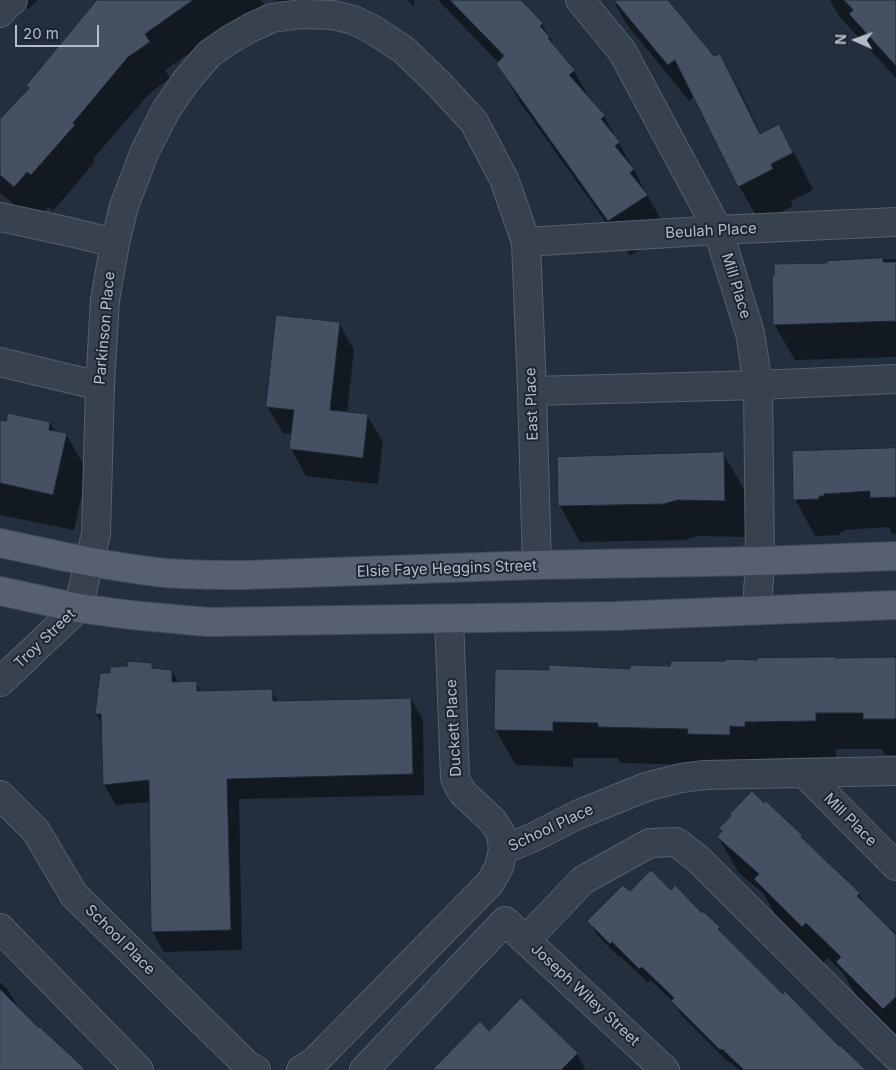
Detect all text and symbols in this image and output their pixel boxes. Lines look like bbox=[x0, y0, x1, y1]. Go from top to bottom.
scale bar bbox=[18, 15, 101, 47]
north arrow bbox=[831, 15, 881, 65]
text: 20 m bbox=[23, 24, 59, 43]
text: N bbox=[832, 34, 849, 45]
street label: Beulah Place bbox=[665, 220, 757, 242]
street label: Mill Place bbox=[718, 251, 754, 321]
street label: Parkinson Place bbox=[91, 271, 119, 385]
street label: East Place bbox=[522, 367, 542, 441]
street label: Elsie Faye Heggins Street bbox=[357, 557, 537, 581]
street label: Troy Street bbox=[11, 605, 79, 673]
street label: Duckett Place bbox=[442, 679, 466, 777]
street label: Mill Place bbox=[820, 790, 880, 850]
street label: School Place bbox=[506, 800, 596, 856]
street label: School Place bbox=[81, 901, 159, 979]
street label: Joseph Wiley Street bbox=[527, 940, 643, 1050]

